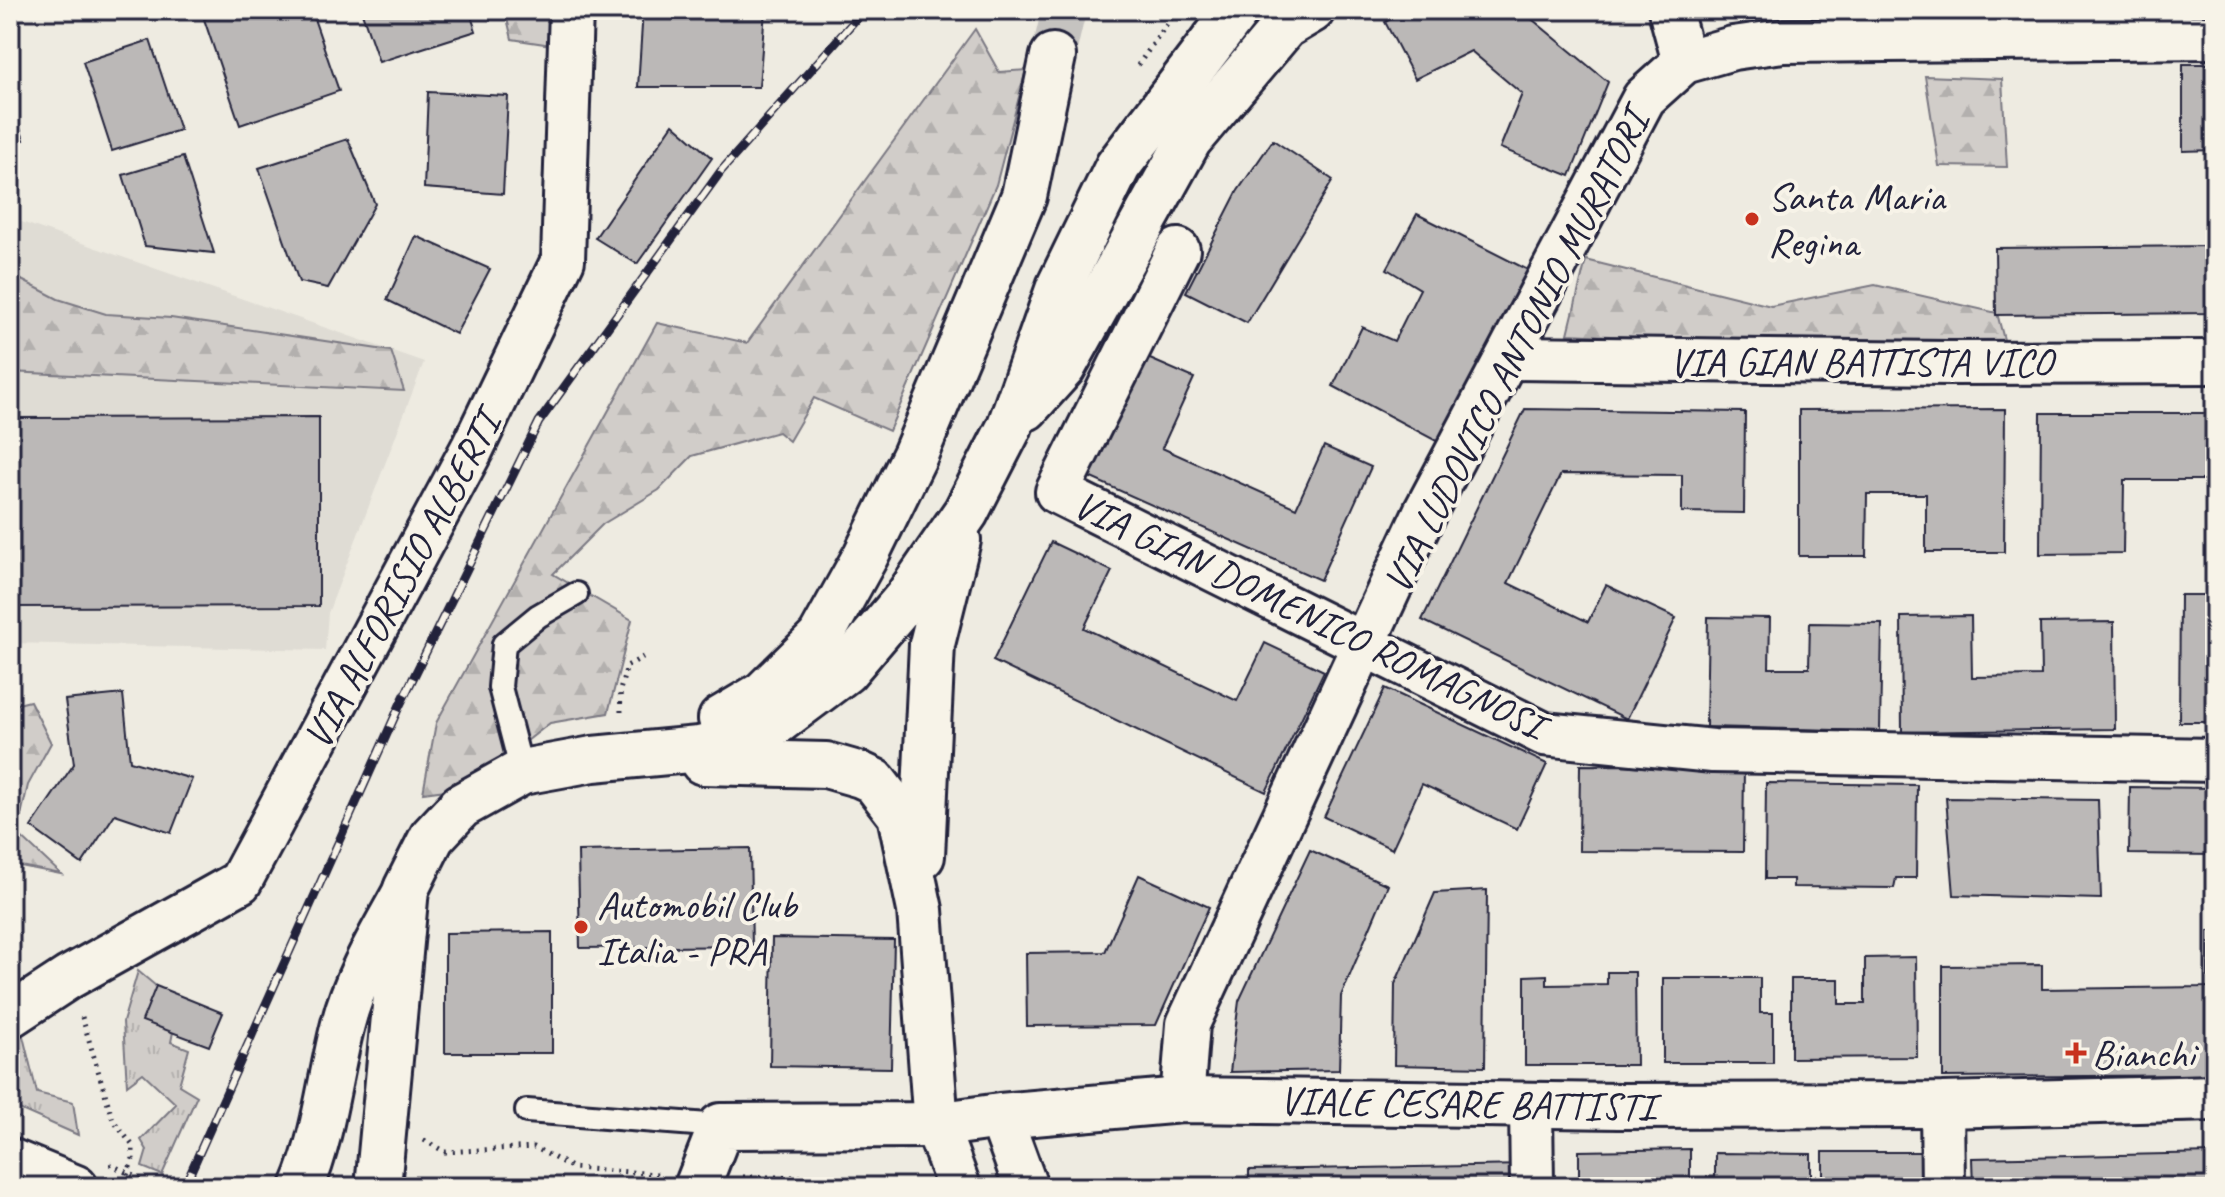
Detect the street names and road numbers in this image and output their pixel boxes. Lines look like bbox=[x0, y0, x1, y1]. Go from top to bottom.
street label: VIA LUDOVICO ANTONIO MURATORI bbox=[1372, 94, 1663, 601]
street label: VIA GIAN BATTISTA VICO bbox=[1669, 337, 2057, 387]
street label: VIA ALFORISIO ALBERTI bbox=[292, 396, 516, 757]
street label: VIA GIAN DOMENICO ROMAGNOSI bbox=[1066, 479, 1559, 754]
street label: VIALE CESARE BATTISTI bbox=[1279, 1076, 1663, 1132]

